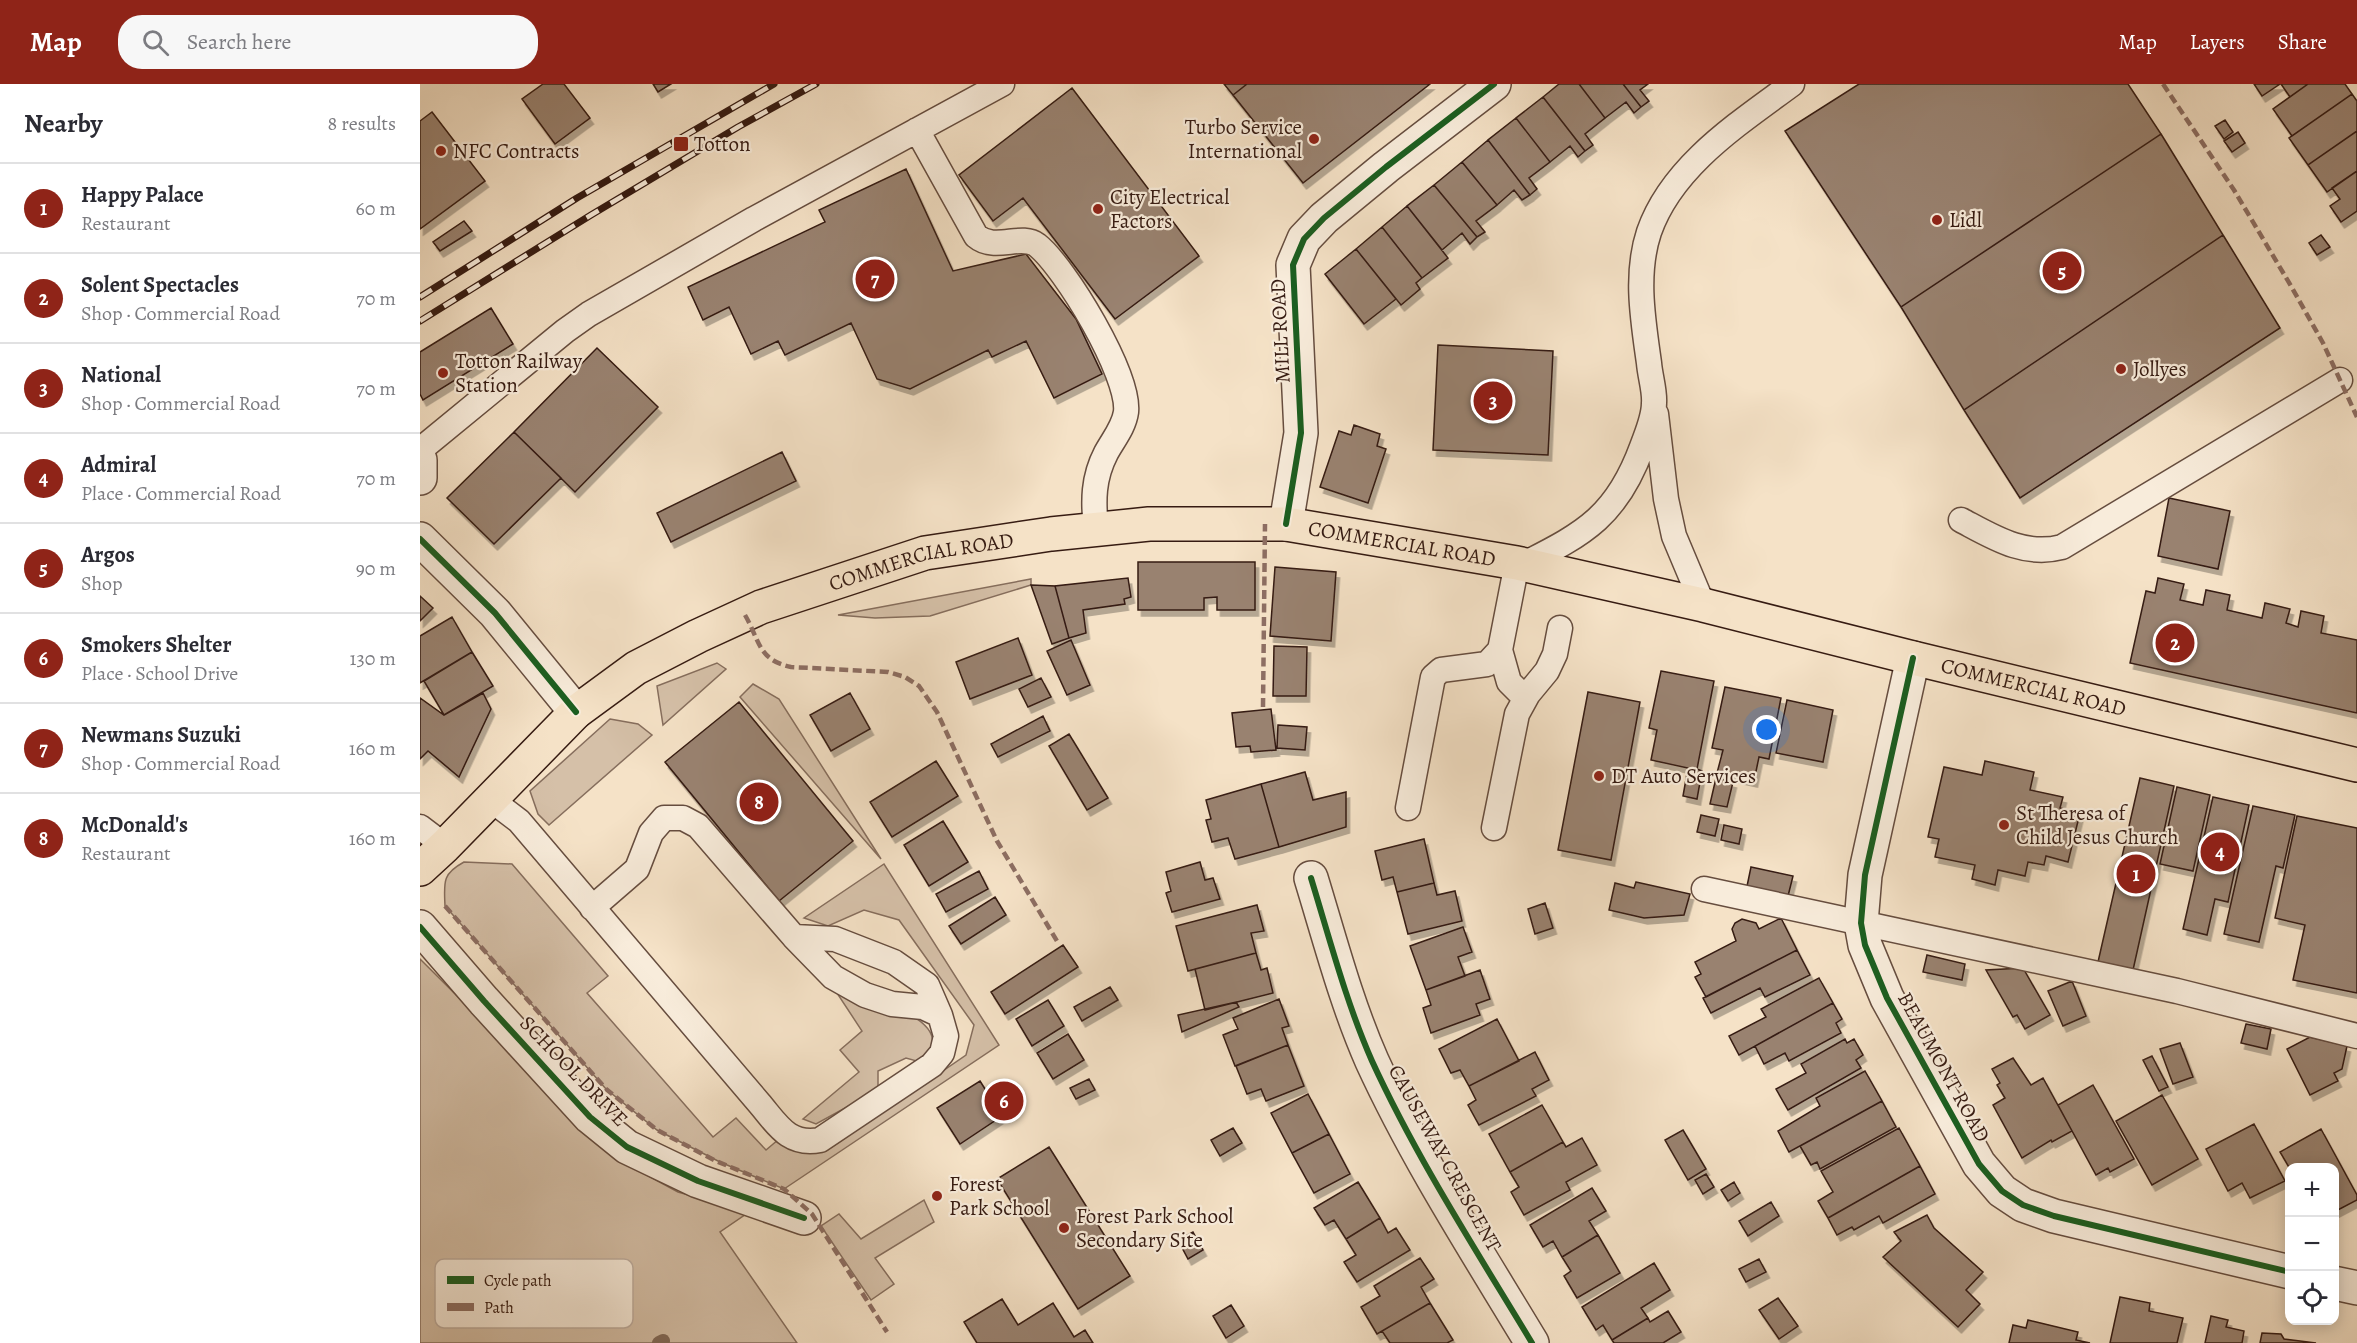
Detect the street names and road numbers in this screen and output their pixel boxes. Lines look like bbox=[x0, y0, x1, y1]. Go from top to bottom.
street label: MILL ROAD bbox=[1263, 278, 1297, 384]
street label: COMMERCIAL ROAD bbox=[1306, 514, 1498, 573]
street label: COMMERCIAL ROAD bbox=[825, 526, 1015, 598]
street label: COMMERCIAL ROAD bbox=[1938, 651, 2129, 723]
street label: BEAUMONT ROAD bbox=[1891, 987, 1997, 1147]
street label: SCHOOL DRIVE bbox=[514, 1009, 634, 1133]
street label: CAUSEWAY CRESCENT bbox=[1382, 1059, 1508, 1257]

